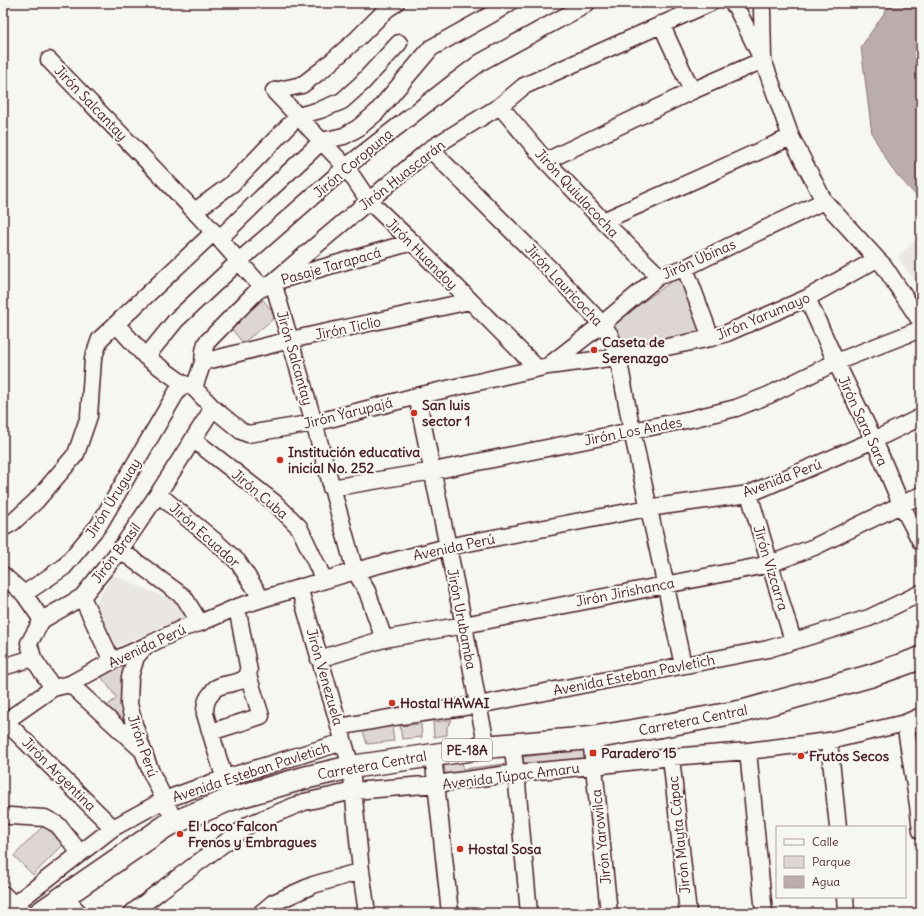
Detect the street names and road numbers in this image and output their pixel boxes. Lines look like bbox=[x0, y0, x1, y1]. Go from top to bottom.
street label: Jirón Salcantay bbox=[51, 62, 131, 144]
street label: Jirón Coropuna bbox=[310, 125, 396, 201]
street label: Jirón Huascarán bbox=[355, 136, 449, 214]
street label: Jirón Quiulacocha bbox=[531, 145, 623, 241]
street label: Jirón Huandoy bbox=[383, 215, 461, 293]
street label: Jirón Ubinas bbox=[660, 235, 738, 283]
street label: Jirón Lauricocha bbox=[521, 240, 607, 330]
street label: Pasaje Tarapacá bbox=[279, 243, 383, 289]
street label: Jirón Yarumayo bbox=[713, 288, 813, 344]
street label: Jirón Salcantay bbox=[273, 309, 317, 407]
street label: Jirón Ticlio bbox=[313, 312, 383, 344]
street label: Jirón Sara Sara bbox=[834, 373, 892, 469]
street label: Jirón Yarupajá bbox=[302, 393, 394, 433]
street label: Jirón Los Andes bbox=[582, 413, 684, 449]
street label: Jirón Uruguay bbox=[81, 455, 145, 541]
street label: Avenida Perú bbox=[740, 455, 824, 501]
street label: Jirón Cuba bbox=[228, 465, 292, 523]
street label: Jirón Ecuador bbox=[166, 499, 244, 571]
street label: Jirón Brasil bbox=[88, 519, 144, 587]
street label: Jirón Vizcarra bbox=[750, 523, 792, 613]
street label: Avenida Perú bbox=[411, 530, 497, 564]
street label: Jirón Urubamba bbox=[443, 567, 481, 671]
street label: Jirón Jirishanca bbox=[574, 574, 676, 610]
street label: Avenida Perú bbox=[105, 620, 189, 672]
street label: Jirón Venezuela bbox=[303, 626, 347, 728]
street label: Avenida Esteban Pavletich bbox=[552, 650, 716, 700]
street label: Carretera Central bbox=[637, 701, 749, 739]
street label: Jirón Perú bbox=[124, 713, 162, 779]
street label: Jirón Argentina bbox=[18, 733, 100, 815]
street label: Avenida Esteban Pavletich bbox=[170, 738, 332, 806]
road number: PE-18A bbox=[442, 739, 492, 761]
street label: Carretera Central bbox=[316, 747, 428, 783]
street label: Avenida Túpac Amaru bbox=[441, 759, 581, 793]
street label: Jirón Mayta Cápac bbox=[664, 775, 694, 895]
street label: Jirón Yarowilca bbox=[587, 788, 615, 886]

